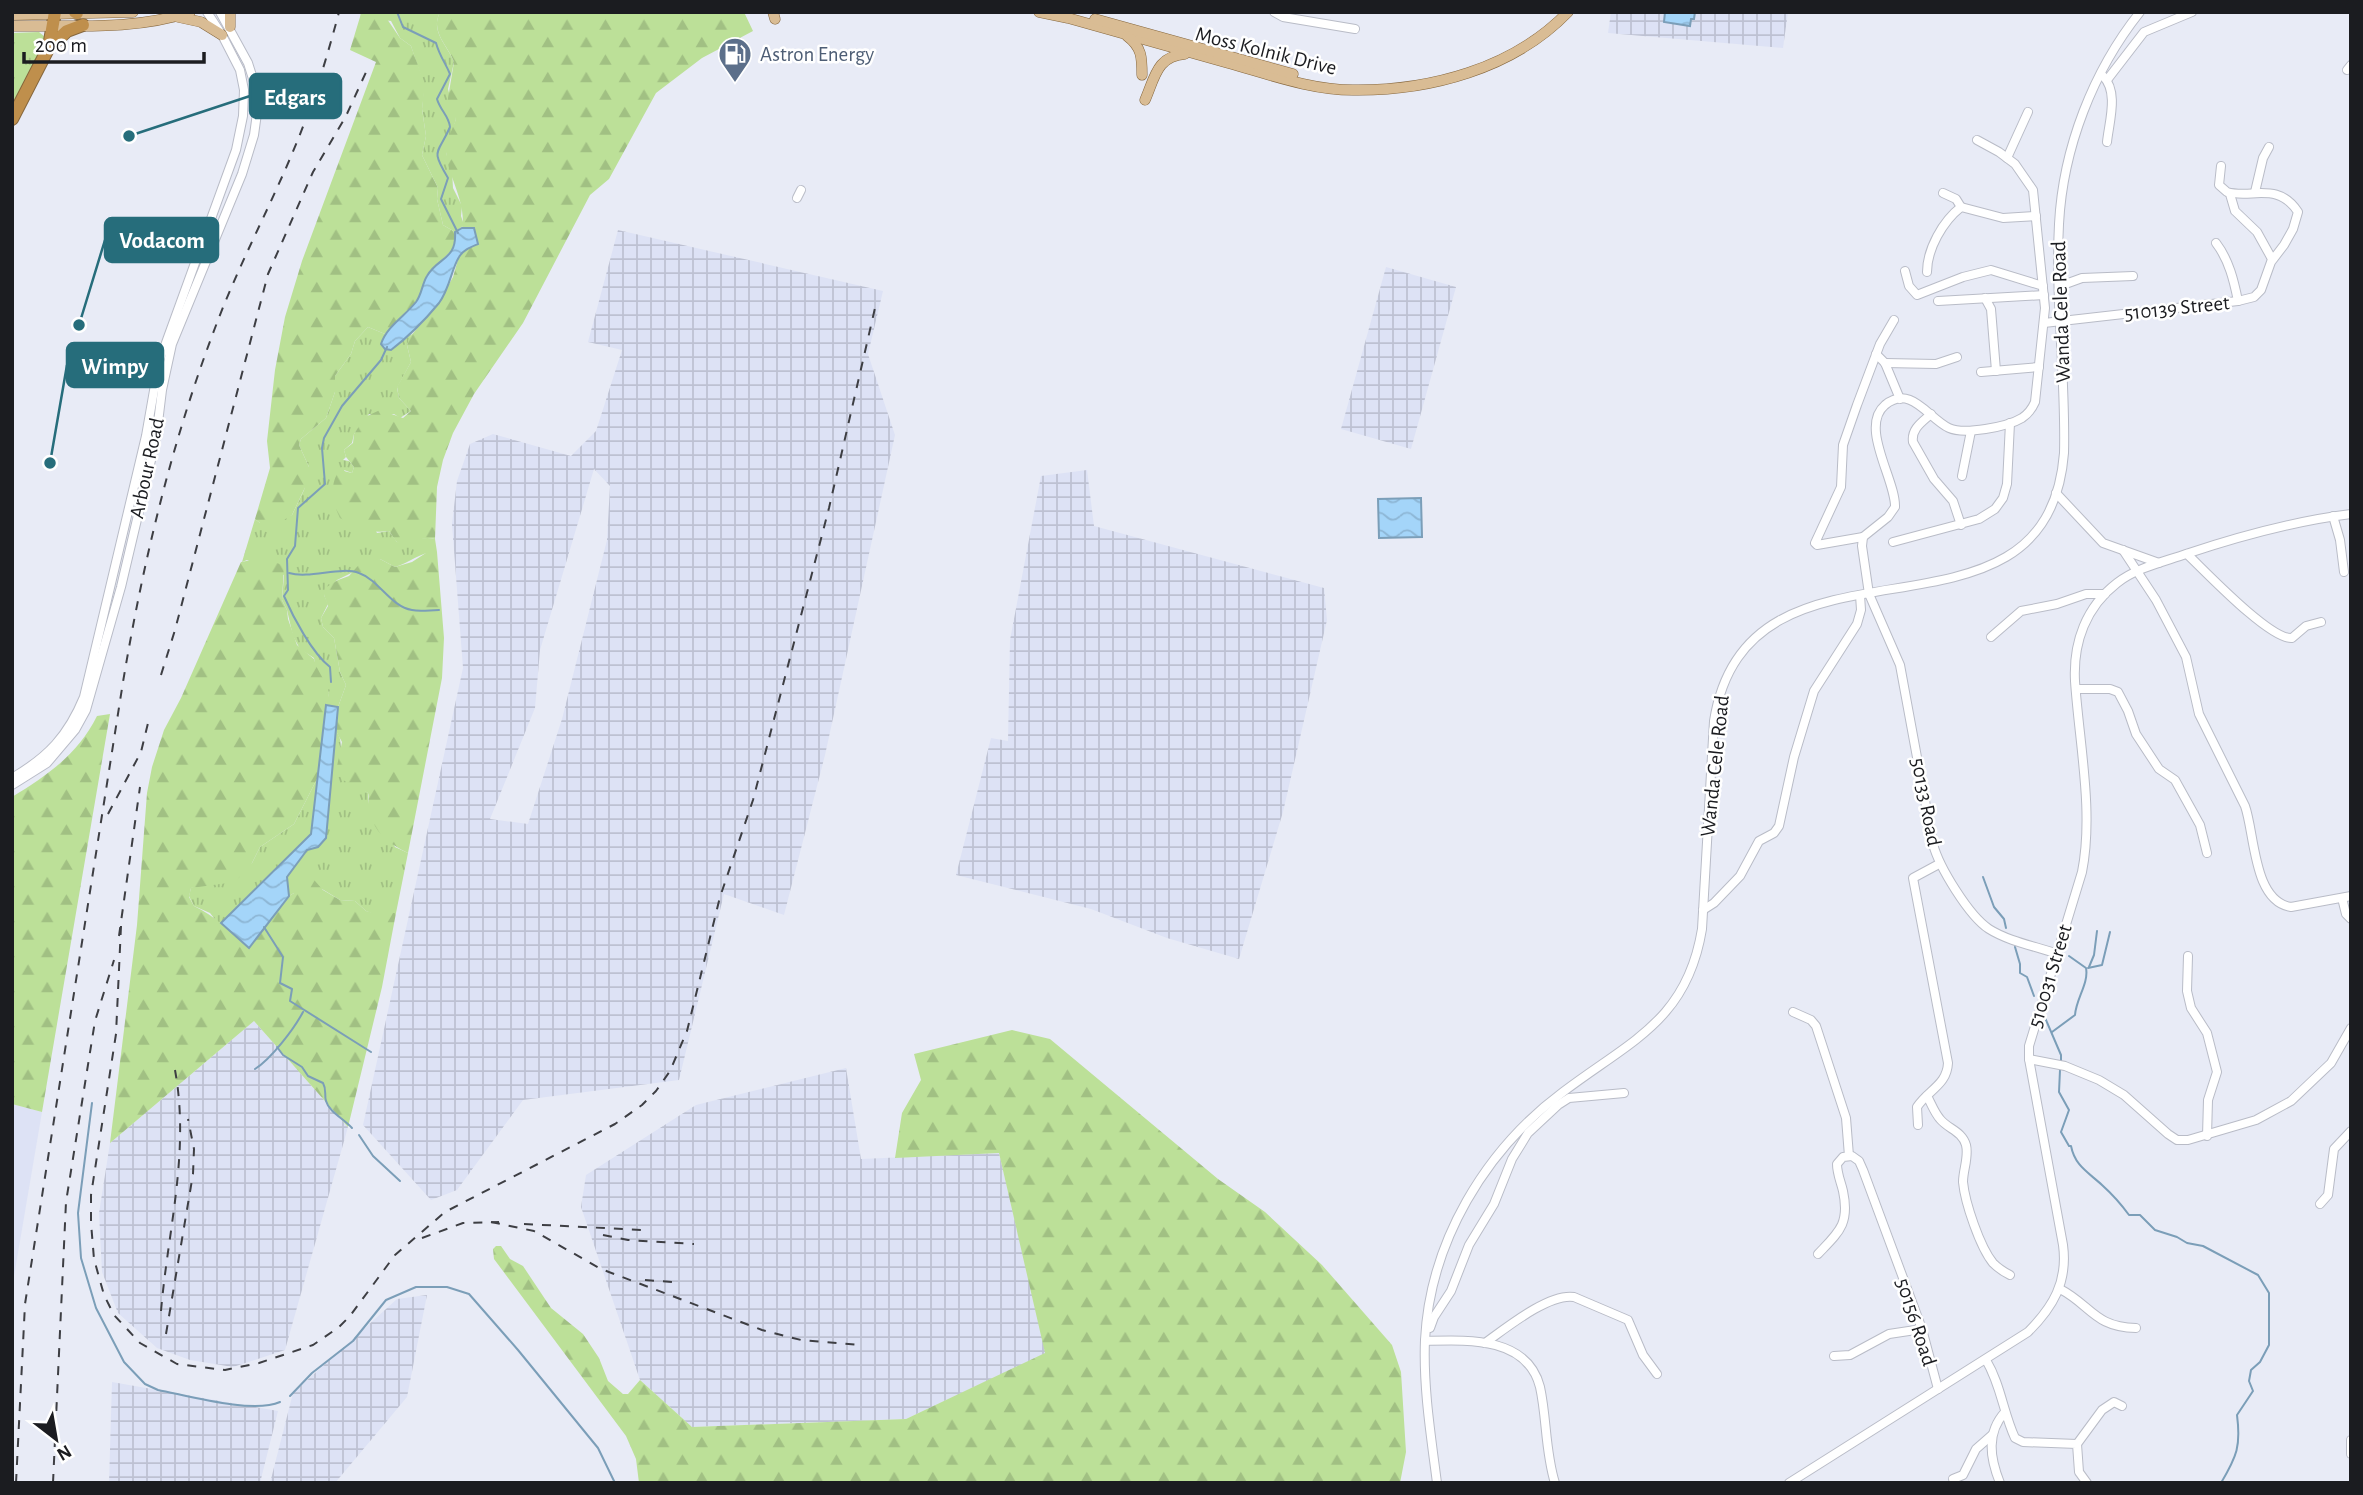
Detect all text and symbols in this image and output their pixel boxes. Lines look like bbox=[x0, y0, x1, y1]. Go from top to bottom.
scale bar bbox=[24, 21, 205, 65]
street label: Moss Kolnik Drive bbox=[1193, 23, 1339, 79]
text: 200 m bbox=[35, 35, 87, 56]
fuel station icon: Astron Energy bbox=[716, 35, 754, 84]
place label: Astron Energy bbox=[760, 44, 874, 65]
callout: Edgars bbox=[250, 74, 341, 118]
text: Edgars bbox=[264, 87, 326, 110]
callout: Vodacom bbox=[105, 218, 218, 262]
text: Vodacom bbox=[119, 230, 205, 253]
street label: Wanda Cele Road bbox=[2048, 240, 2074, 383]
street label: 510139 Street bbox=[2123, 292, 2231, 324]
callout: Wimpy bbox=[67, 343, 163, 387]
text: Wimpy bbox=[81, 356, 149, 379]
street label: Arbour Road bbox=[126, 416, 168, 520]
street label: Wanda Cele Road bbox=[1697, 694, 1733, 838]
street label: 50133 Road bbox=[1907, 756, 1945, 848]
street label: 510031 Street bbox=[2024, 922, 2076, 1030]
street label: 50156 Road bbox=[1892, 1275, 1940, 1369]
north arrow bbox=[21, 1404, 91, 1474]
text: N bbox=[53, 1441, 75, 1464]

